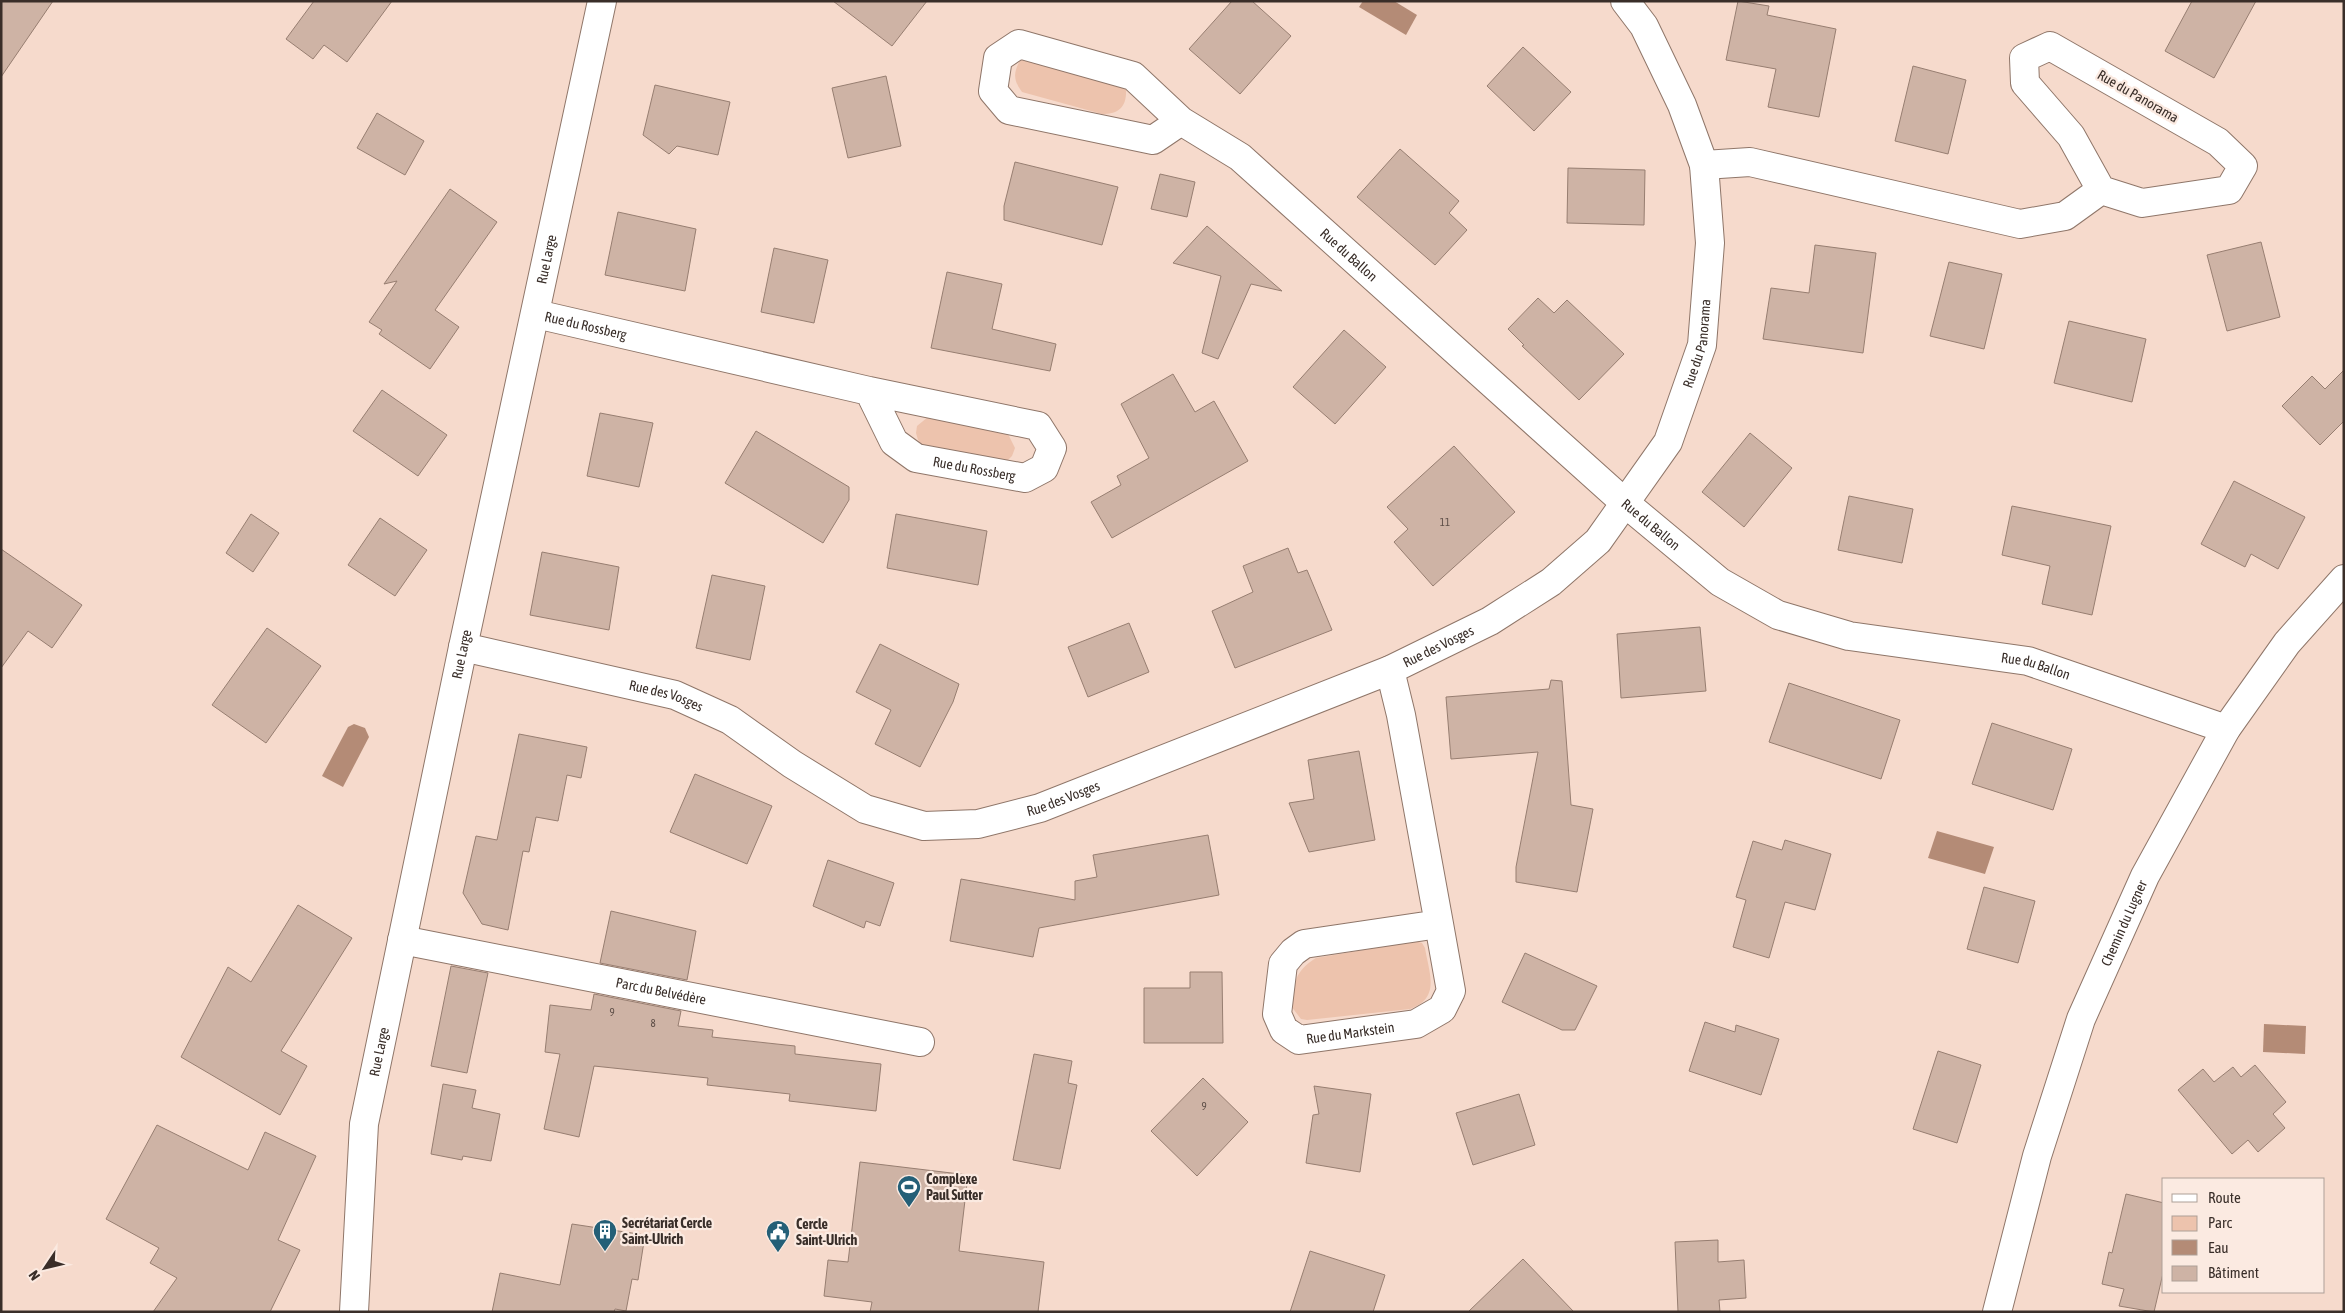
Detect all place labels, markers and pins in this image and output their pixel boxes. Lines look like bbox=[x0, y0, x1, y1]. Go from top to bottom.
place label: Complexe Paul Sutter bbox=[926, 1171, 983, 1203]
sports icon: Complexe Paul Sutter bbox=[896, 1174, 922, 1208]
place label: Secrétariat Cercle Saint-Ulrich bbox=[622, 1215, 712, 1247]
place label: Cercle Saint-Ulrich bbox=[796, 1216, 857, 1248]
building icon: Secrétariat Cercle Saint-Ulrich bbox=[592, 1218, 618, 1252]
public building icon: Cercle Saint-Ulrich bbox=[765, 1219, 791, 1253]

